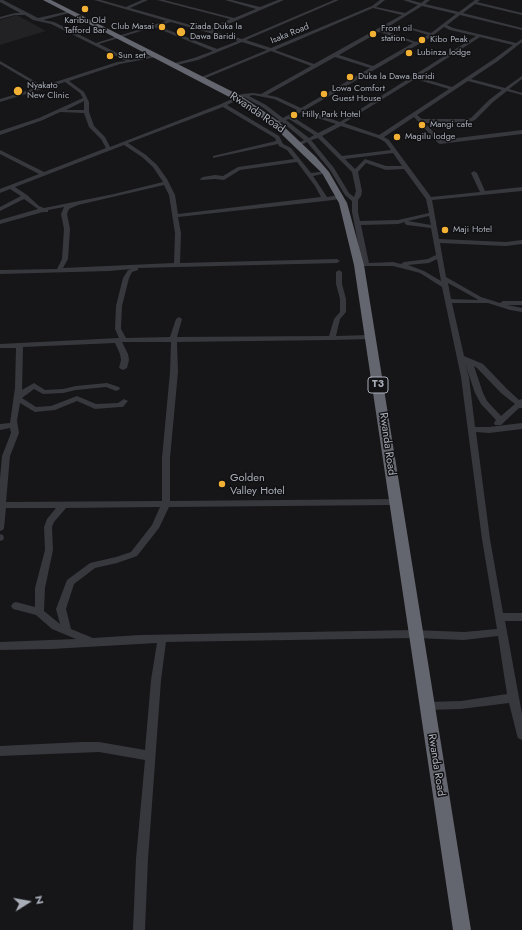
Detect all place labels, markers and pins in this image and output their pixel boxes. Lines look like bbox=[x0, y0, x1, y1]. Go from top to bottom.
marker: Karibu Old Tafford Bar bbox=[80, 4, 90, 14]
place label: Karibu Old Tafford Bar bbox=[64, 16, 106, 37]
place label: Club Masai bbox=[111, 22, 154, 32]
marker: Club Masai bbox=[157, 22, 167, 32]
place label: Ziada Duka la Dawa Baridi bbox=[190, 22, 242, 43]
place label: Front oil station bbox=[381, 24, 412, 45]
marker: Ziada Duka la Dawa Baridi bbox=[175, 26, 187, 38]
marker: Front oil station bbox=[368, 29, 378, 39]
marker: Kibo Peak bbox=[417, 35, 427, 45]
place label: Kibo Peak bbox=[430, 35, 468, 45]
marker: Lubinza lodge bbox=[404, 48, 414, 58]
place label: Lubinza lodge bbox=[417, 48, 471, 58]
marker: Sun set bbox=[105, 51, 115, 61]
place label: Sun set bbox=[118, 51, 146, 61]
marker: Duka la Dawa Baridi bbox=[345, 72, 355, 82]
place label: Duka la Dawa Baridi bbox=[358, 72, 435, 82]
place label: Nyakato New Clinic bbox=[27, 81, 69, 102]
place label: Lowa Comfort Guest House bbox=[332, 84, 385, 105]
marker: Nyakato New Clinic bbox=[12, 85, 24, 97]
marker: Lowa Comfort Guest House bbox=[319, 89, 329, 99]
marker: Hilly Park Hotel bbox=[289, 110, 299, 120]
place label: Hilly Park Hotel bbox=[302, 110, 361, 120]
marker: Mangi cafe bbox=[417, 120, 427, 130]
place label: Mangi cafe bbox=[430, 120, 472, 130]
marker: Magilu lodge bbox=[392, 132, 402, 142]
place label: Magilu lodge bbox=[405, 132, 455, 142]
marker: Maji Hotel bbox=[440, 225, 450, 235]
place label: Maji Hotel bbox=[453, 225, 492, 235]
place label: Golden Valley Hotel bbox=[230, 471, 285, 497]
marker: Golden Valley Hotel bbox=[217, 479, 227, 489]

